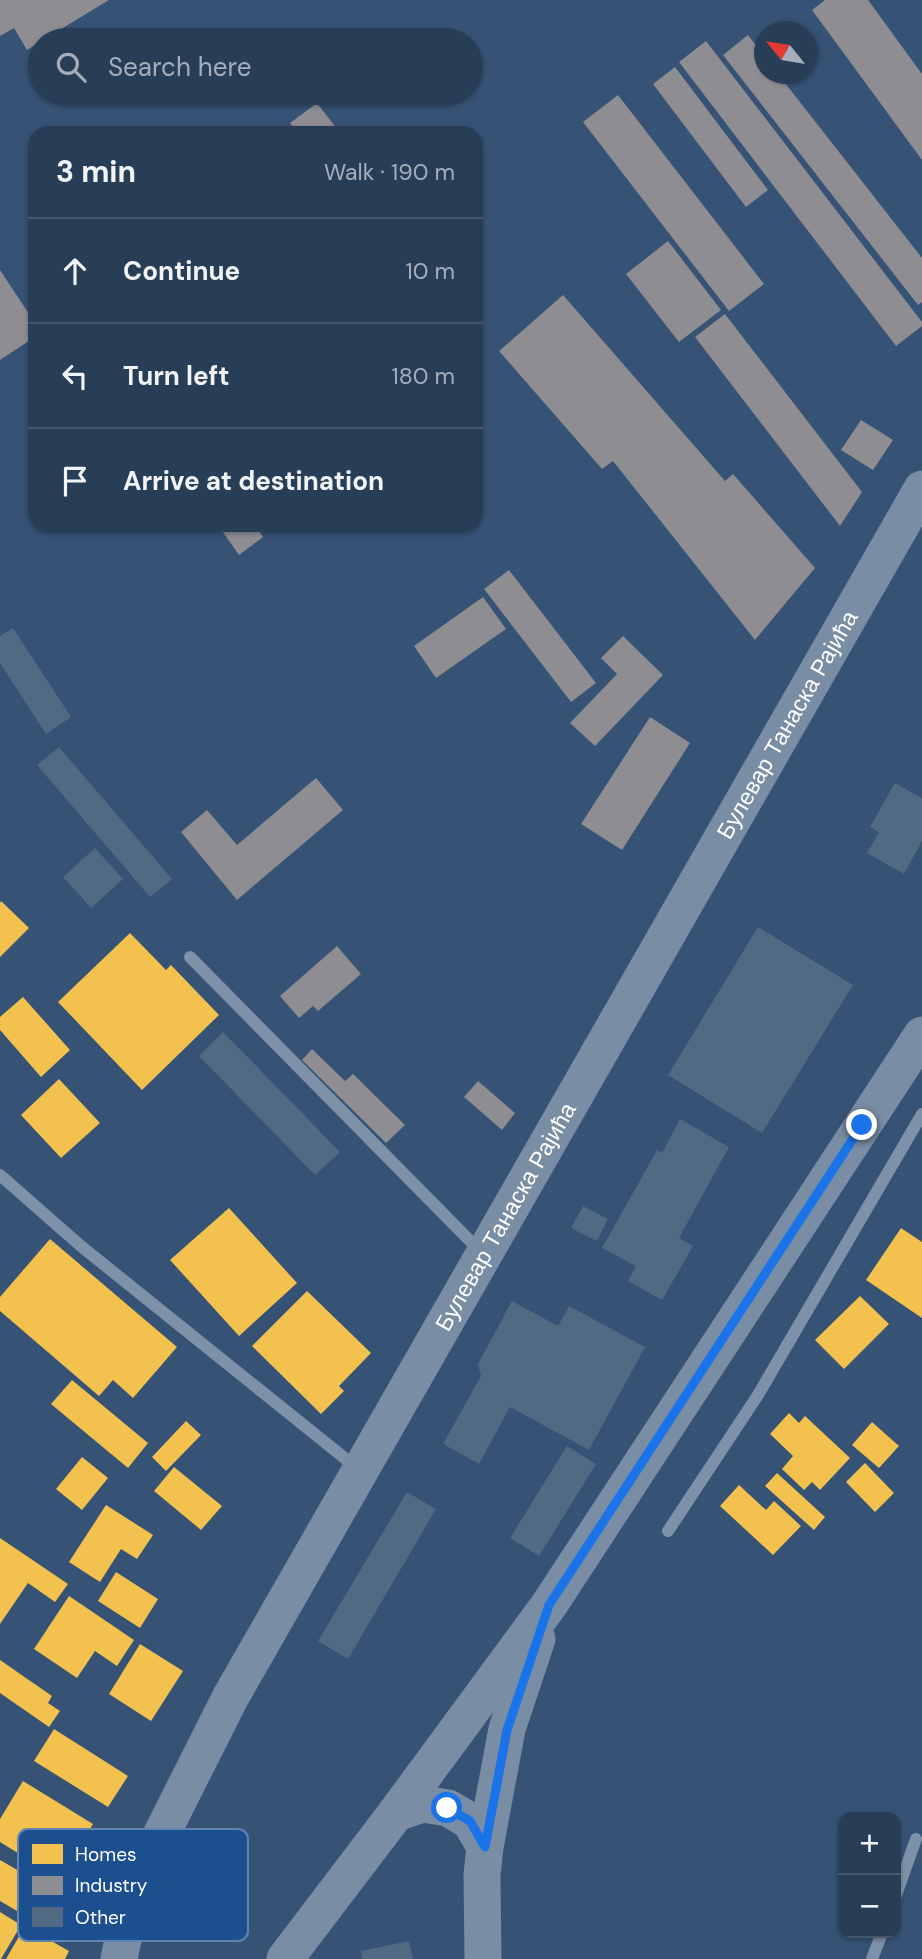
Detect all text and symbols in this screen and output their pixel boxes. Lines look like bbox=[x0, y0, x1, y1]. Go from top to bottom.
north arrow bbox=[754, 21, 817, 84]
search box bbox=[28, 28, 483, 105]
icon: search bbox=[52, 48, 90, 86]
text: Search here bbox=[108, 50, 251, 84]
text: 3 min bbox=[56, 152, 136, 191]
text: Walk · 190 m bbox=[324, 157, 455, 187]
icon: ahead bbox=[56, 252, 94, 290]
text: Continue bbox=[123, 254, 240, 288]
text: 10 m bbox=[405, 256, 455, 286]
icon: left bbox=[56, 357, 94, 395]
text: Turn left bbox=[123, 359, 230, 393]
text: 180 m bbox=[391, 361, 455, 391]
icon: arrive bbox=[56, 462, 94, 500]
text: Arrive at destination bbox=[123, 464, 384, 498]
street label: Булевар Танаска Рајића bbox=[710, 605, 865, 844]
street label: Булевар Танаска Рајића bbox=[428, 1097, 583, 1336]
route end bbox=[846, 1109, 877, 1140]
route start bbox=[431, 1792, 462, 1823]
map controls bbox=[838, 1812, 901, 1938]
button: + bbox=[838, 1812, 901, 1875]
legend bbox=[18, 1829, 248, 1941]
text: Homes bbox=[75, 1842, 136, 1867]
text: Industry bbox=[75, 1873, 148, 1898]
button: − bbox=[838, 1875, 901, 1938]
text: Other bbox=[75, 1905, 126, 1930]

